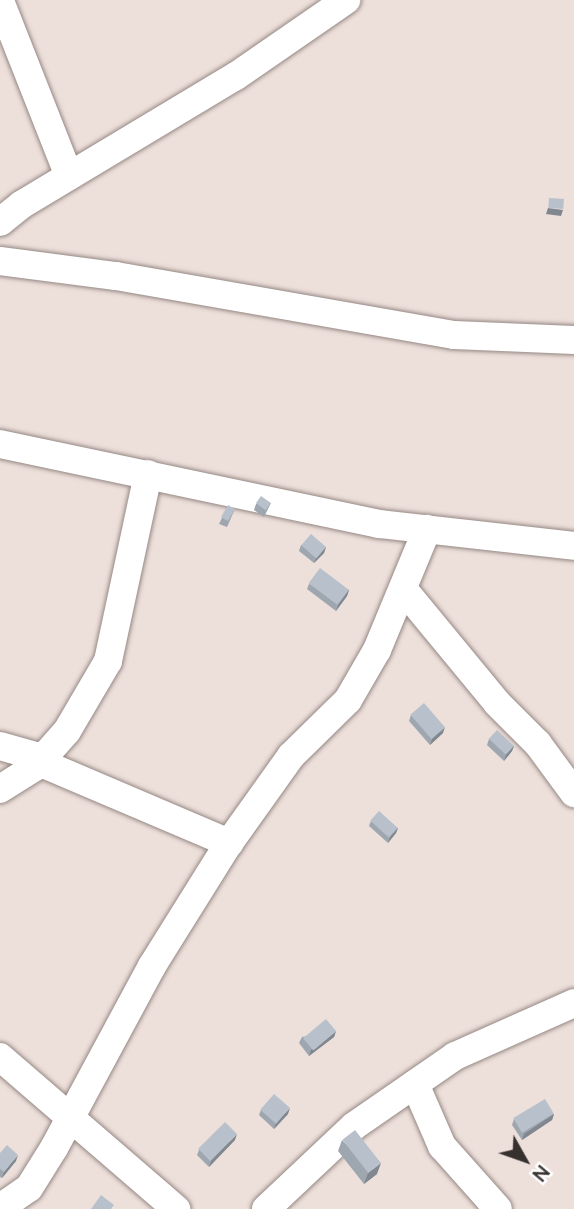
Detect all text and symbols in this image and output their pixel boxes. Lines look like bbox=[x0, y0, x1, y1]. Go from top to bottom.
north arrow bbox=[490, 1125, 560, 1195]
text: N bbox=[527, 1160, 555, 1187]

